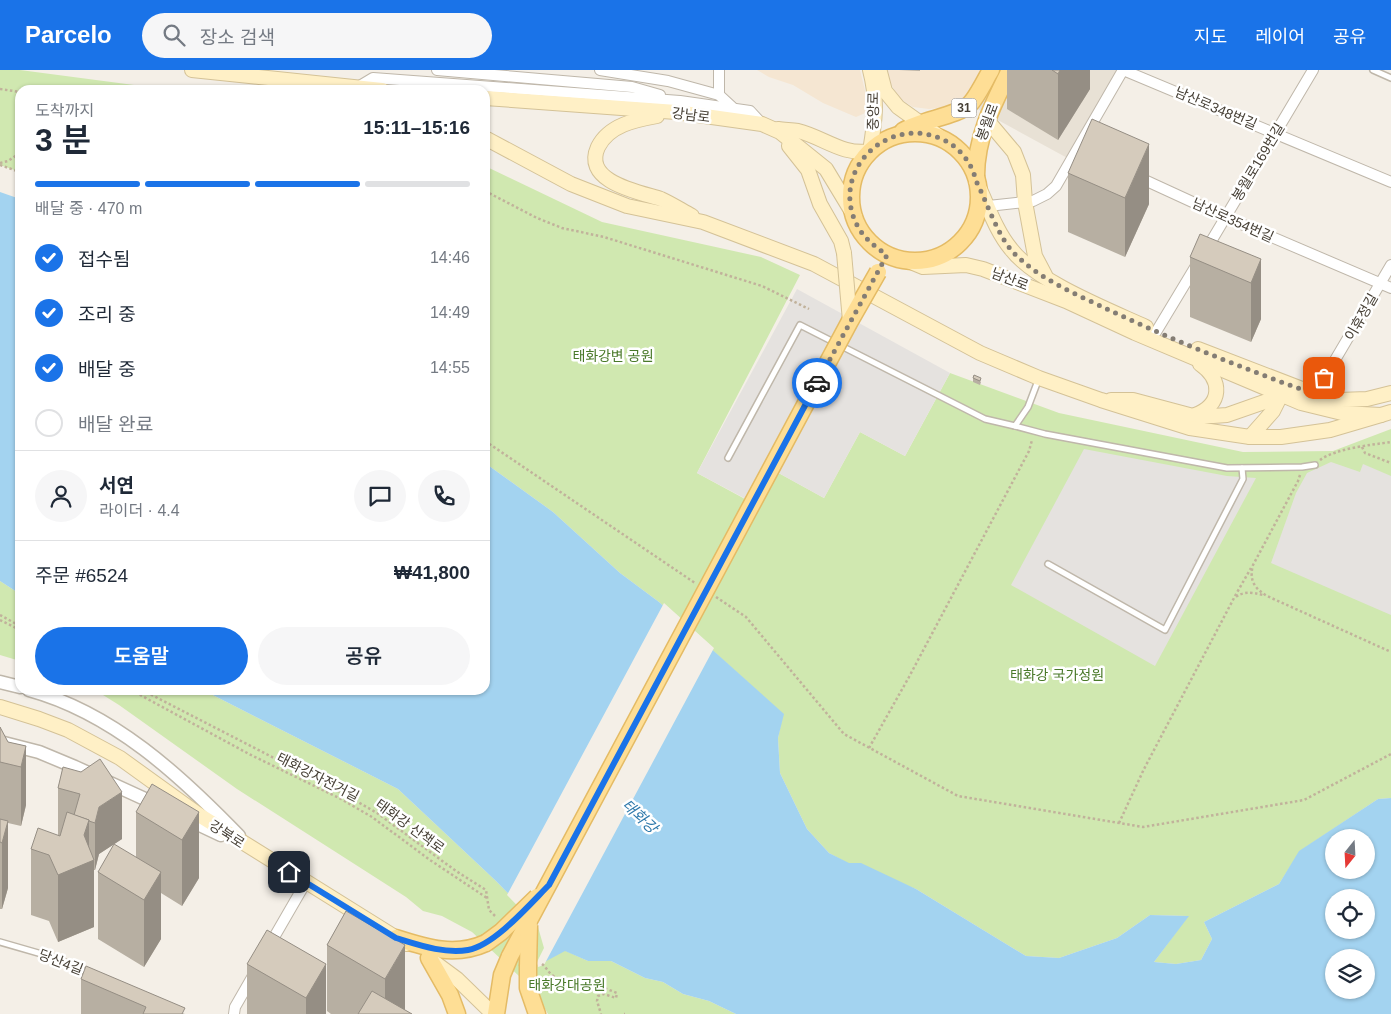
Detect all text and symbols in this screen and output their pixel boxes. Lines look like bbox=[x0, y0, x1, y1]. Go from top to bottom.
search box bbox=[142, 13, 492, 58]
text: Parcelo bbox=[25, 21, 112, 48]
icon: search bbox=[160, 21, 188, 49]
text: 장소 검색 bbox=[200, 27, 275, 48]
text: 지도 bbox=[1194, 27, 1227, 47]
text: 레이어 bbox=[1255, 27, 1305, 47]
text: 공유 bbox=[1333, 27, 1366, 47]
street label: 남산로348번길 bbox=[1172, 83, 1260, 133]
street label: 중앙로 bbox=[865, 91, 881, 130]
road number: 31 bbox=[952, 98, 976, 118]
street label: 봉월로 bbox=[973, 101, 1001, 143]
text: 도착까지 bbox=[35, 102, 94, 119]
street label: 강남로 bbox=[671, 105, 711, 125]
text: 15:11–15:16 bbox=[363, 117, 470, 138]
street label: 봉월로169번길 bbox=[1229, 120, 1287, 204]
text: 3 분 bbox=[35, 122, 91, 158]
street label: 남산로354번길 bbox=[1190, 195, 1276, 245]
text: 배달 중 · 470 m bbox=[35, 200, 142, 217]
icon: check bbox=[35, 244, 63, 272]
text: 접수됨 bbox=[78, 249, 130, 270]
text: 14:46 bbox=[430, 249, 470, 266]
street label: 남산로 bbox=[989, 265, 1031, 293]
street label: 이휴정길 bbox=[1341, 291, 1381, 343]
icon: check bbox=[35, 299, 63, 327]
text: 조리 중 bbox=[78, 304, 136, 325]
text: 14:49 bbox=[430, 304, 470, 321]
park label: 태화강변 공원 bbox=[572, 348, 654, 364]
icon: check bbox=[35, 354, 63, 382]
pin bbox=[1303, 357, 1345, 399]
courier bbox=[792, 358, 842, 408]
text: 배달 중 bbox=[78, 359, 136, 380]
text: 14:55 bbox=[430, 359, 470, 376]
icon: bag bbox=[1310, 364, 1338, 392]
icon: car bbox=[803, 369, 831, 397]
text: 배달 완료 bbox=[78, 414, 153, 435]
button: person bbox=[35, 470, 87, 522]
button: chat bbox=[354, 470, 406, 522]
button: phone bbox=[418, 470, 470, 522]
text: 서연 bbox=[99, 475, 134, 496]
text: 라이더 · 4.4 bbox=[99, 502, 180, 519]
text: ₩41,800 bbox=[394, 562, 470, 583]
text: 주문 #6524 bbox=[35, 565, 128, 586]
button: 도움말 bbox=[35, 627, 248, 685]
button: 공유 bbox=[258, 627, 470, 685]
park label: 태화강 국가정원 bbox=[1010, 667, 1104, 683]
street label: 태화강자전거길 bbox=[274, 749, 362, 805]
street label: 태화강 산책로 bbox=[372, 796, 448, 856]
water label: 태화강 bbox=[619, 796, 663, 838]
street label: 강북로 bbox=[206, 817, 248, 851]
north arrow bbox=[1325, 829, 1375, 879]
map controls bbox=[1325, 829, 1375, 999]
pin bbox=[268, 851, 310, 893]
icon: home bbox=[275, 858, 303, 886]
button: locate bbox=[1325, 889, 1375, 939]
street label: 당산4길 bbox=[36, 946, 86, 978]
button: layers bbox=[1325, 949, 1375, 999]
park label: 태화강대공원 bbox=[528, 977, 606, 993]

